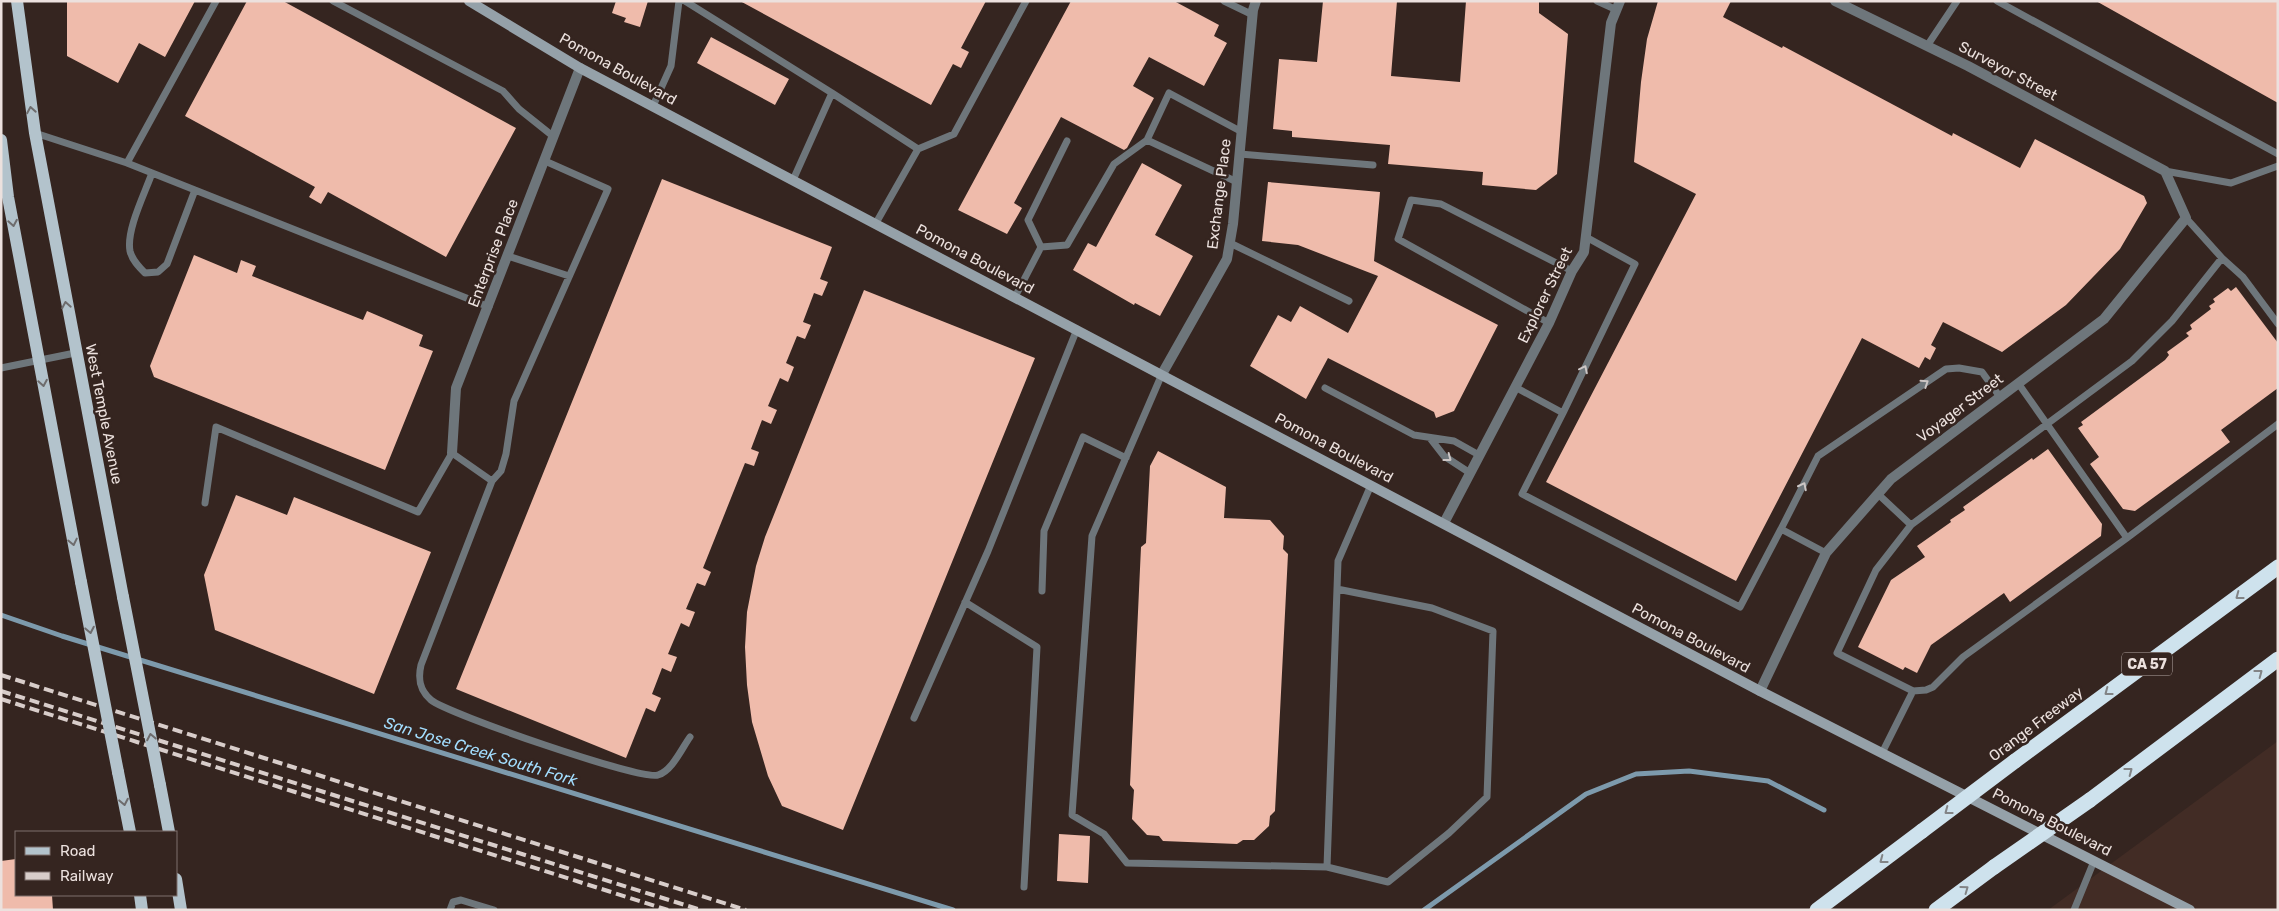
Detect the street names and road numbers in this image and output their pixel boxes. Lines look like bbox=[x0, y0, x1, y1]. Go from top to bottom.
street label: Pomona Boulevard bbox=[556, 29, 680, 109]
street label: Surveyor Street bbox=[1956, 37, 2061, 105]
street label: Exchange Place bbox=[1203, 138, 1235, 250]
street label: Enterprise Place bbox=[464, 196, 522, 310]
street label: Pomona Boulevard bbox=[913, 220, 1037, 298]
street label: Explorer Street bbox=[1514, 244, 1576, 346]
street label: West Temple Avenue bbox=[82, 342, 126, 486]
street label: Voyager Street bbox=[1913, 370, 2007, 446]
street label: Pomona Boulevard bbox=[1272, 409, 1396, 487]
street label: Pomona Boulevard bbox=[1629, 599, 1753, 677]
road number: CA 57 bbox=[2122, 652, 2172, 676]
street label: Orange Freeway bbox=[1985, 683, 2087, 765]
street label: Pomona Boulevard bbox=[1989, 784, 2115, 860]

